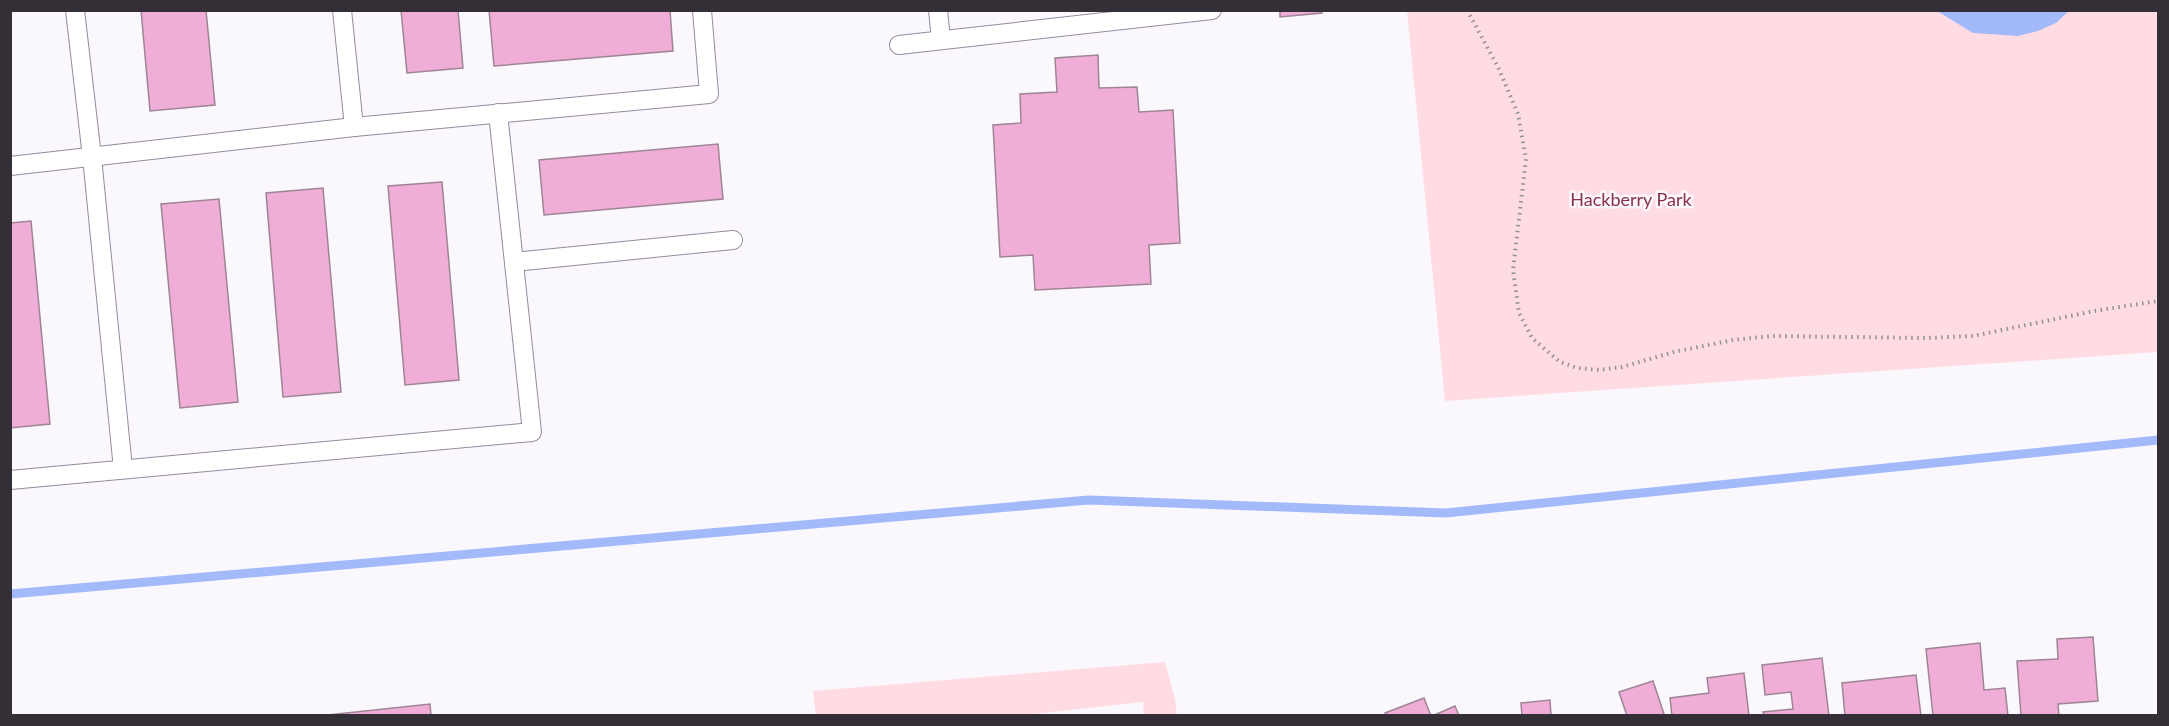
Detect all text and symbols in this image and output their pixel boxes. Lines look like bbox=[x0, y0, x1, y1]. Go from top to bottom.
park label: Hackberry Park bbox=[1570, 188, 1693, 210]

